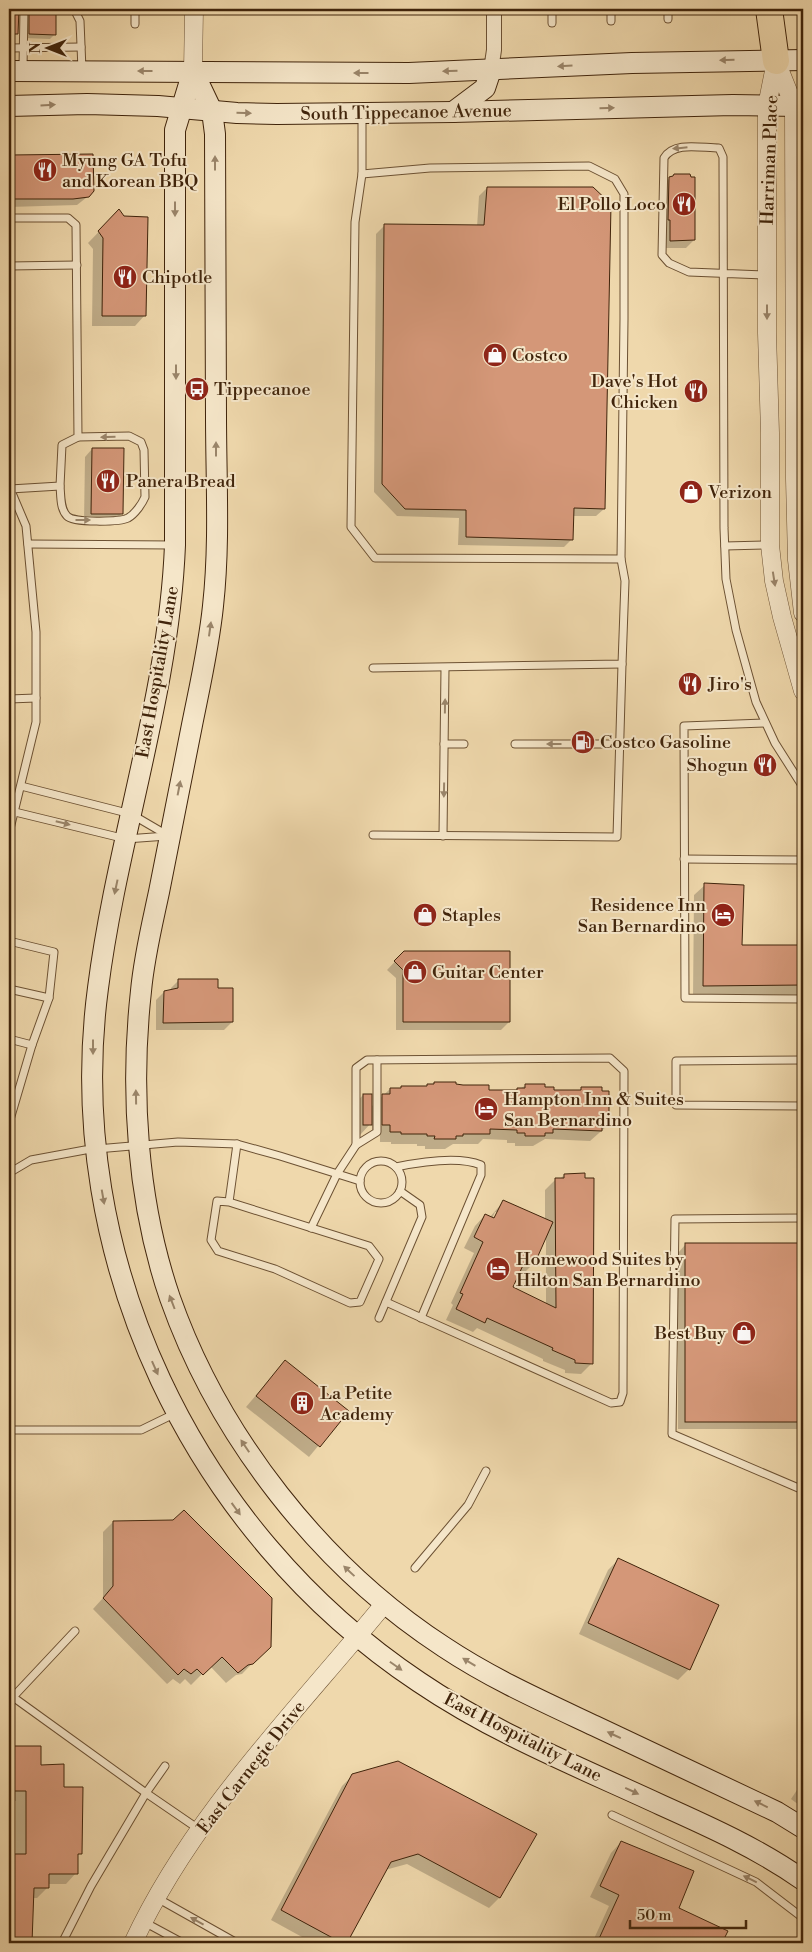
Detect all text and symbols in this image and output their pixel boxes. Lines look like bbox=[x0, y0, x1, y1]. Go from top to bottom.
north arrow bbox=[22, 22, 72, 72]
text: N bbox=[27, 42, 45, 54]
one-way arrow bbox=[719, 57, 735, 65]
one-way arrow bbox=[557, 63, 573, 71]
one-way arrow bbox=[136, 67, 152, 75]
one-way arrow bbox=[442, 68, 458, 76]
one-way arrow bbox=[352, 69, 368, 77]
street label: Harriman Place bbox=[756, 95, 783, 225]
street label: South Tippecanoe Avenue bbox=[300, 99, 512, 126]
one-way arrow bbox=[40, 100, 56, 108]
one-way arrow bbox=[599, 104, 615, 112]
one-way arrow bbox=[237, 109, 253, 117]
one-way arrow bbox=[672, 144, 688, 152]
place label: Myung GA Tofu and Korean BBQ bbox=[62, 149, 198, 193]
one-way arrow bbox=[211, 155, 219, 171]
restaurant icon: Myung GA Tofu and Korean BBQ bbox=[32, 157, 58, 183]
restaurant icon: El Pollo Loco bbox=[671, 191, 697, 217]
place label: El Pollo Loco bbox=[558, 193, 666, 216]
one-way arrow bbox=[171, 201, 179, 217]
restaurant icon: Chipotle bbox=[112, 264, 138, 290]
place label: Chipotle bbox=[142, 266, 212, 289]
one-way arrow bbox=[763, 304, 771, 320]
shop icon: Costco bbox=[482, 342, 508, 368]
place label: Costco bbox=[512, 344, 568, 367]
one-way arrow bbox=[172, 364, 180, 380]
place label: Dave's Hot Chicken bbox=[591, 370, 679, 414]
bus stop icon: Tippecanoe bbox=[184, 376, 210, 402]
place label: Tippecanoe bbox=[214, 378, 311, 401]
restaurant icon: Dave's Hot Chicken bbox=[683, 378, 709, 404]
one-way arrow bbox=[99, 433, 115, 441]
one-way arrow bbox=[212, 441, 220, 457]
restaurant icon: Panera Bread bbox=[95, 468, 121, 494]
place label: Panera Bread bbox=[126, 470, 236, 493]
shop icon: Verizon bbox=[678, 479, 704, 505]
place label: Verizon bbox=[707, 481, 772, 504]
one-way arrow bbox=[76, 516, 92, 524]
one-way arrow bbox=[771, 571, 779, 587]
street label: East Hospitality Lane bbox=[131, 584, 184, 760]
one-way arrow bbox=[206, 620, 214, 636]
restaurant icon: Jiro's bbox=[677, 671, 703, 697]
place label: Jiro's bbox=[707, 673, 752, 696]
one-way arrow bbox=[441, 698, 449, 714]
fuel station icon: Costco Gasoline bbox=[570, 729, 596, 755]
place label: Costco Gasoline bbox=[600, 731, 731, 754]
one-way arrow bbox=[546, 740, 562, 748]
restaurant icon: Shogun bbox=[752, 752, 778, 778]
place label: Shogun bbox=[687, 754, 748, 777]
one-way arrow bbox=[176, 780, 184, 796]
one-way arrow bbox=[440, 782, 448, 798]
one-way arrow bbox=[55, 819, 70, 827]
one-way arrow bbox=[112, 879, 120, 894]
place label: Residence Inn San Bernardino bbox=[578, 894, 706, 938]
shop icon: Staples bbox=[412, 902, 438, 928]
hotel icon: Residence Inn San Bernardino bbox=[710, 902, 736, 928]
place label: Staples bbox=[442, 904, 501, 927]
shop icon: Guitar Center bbox=[402, 959, 428, 985]
place label: Guitar Center bbox=[432, 961, 544, 984]
one-way arrow bbox=[89, 1040, 97, 1056]
place label: Hampton Inn & Suites San Bernardino bbox=[504, 1088, 684, 1132]
one-way arrow bbox=[132, 1089, 140, 1105]
hotel icon: Hampton Inn & Suites San Bernardino bbox=[473, 1096, 499, 1122]
one-way arrow bbox=[100, 1189, 108, 1205]
place label: Homewood Suites by Hilton San Bernardino bbox=[516, 1248, 701, 1292]
hotel icon: Homewood Suites by Hilton San Bernardino bbox=[485, 1256, 511, 1282]
one-way arrow bbox=[168, 1294, 175, 1309]
shop icon: Best Buy bbox=[731, 1320, 757, 1346]
place label: Best Buy bbox=[653, 1322, 726, 1345]
one-way arrow bbox=[152, 1361, 160, 1375]
place label: La Petite Academy bbox=[319, 1382, 394, 1426]
building icon: La Petite Academy bbox=[289, 1390, 315, 1416]
one-way arrow bbox=[241, 1439, 250, 1453]
one-way arrow bbox=[231, 1502, 242, 1515]
one-way arrow bbox=[343, 1565, 355, 1577]
one-way arrow bbox=[462, 1658, 475, 1667]
one-way arrow bbox=[390, 1661, 403, 1671]
street label: East Hospitality Lane bbox=[440, 1688, 606, 1787]
street label: East Carnegie Drive bbox=[192, 1696, 311, 1839]
one-way arrow bbox=[607, 1731, 621, 1739]
one-way arrow bbox=[625, 1788, 639, 1796]
one-way arrow bbox=[754, 1800, 768, 1808]
one-way arrow bbox=[743, 1875, 757, 1883]
scale bar bbox=[630, 1897, 746, 1929]
text: 50 m bbox=[637, 1906, 671, 1925]
one-way arrow bbox=[189, 1917, 204, 1925]

